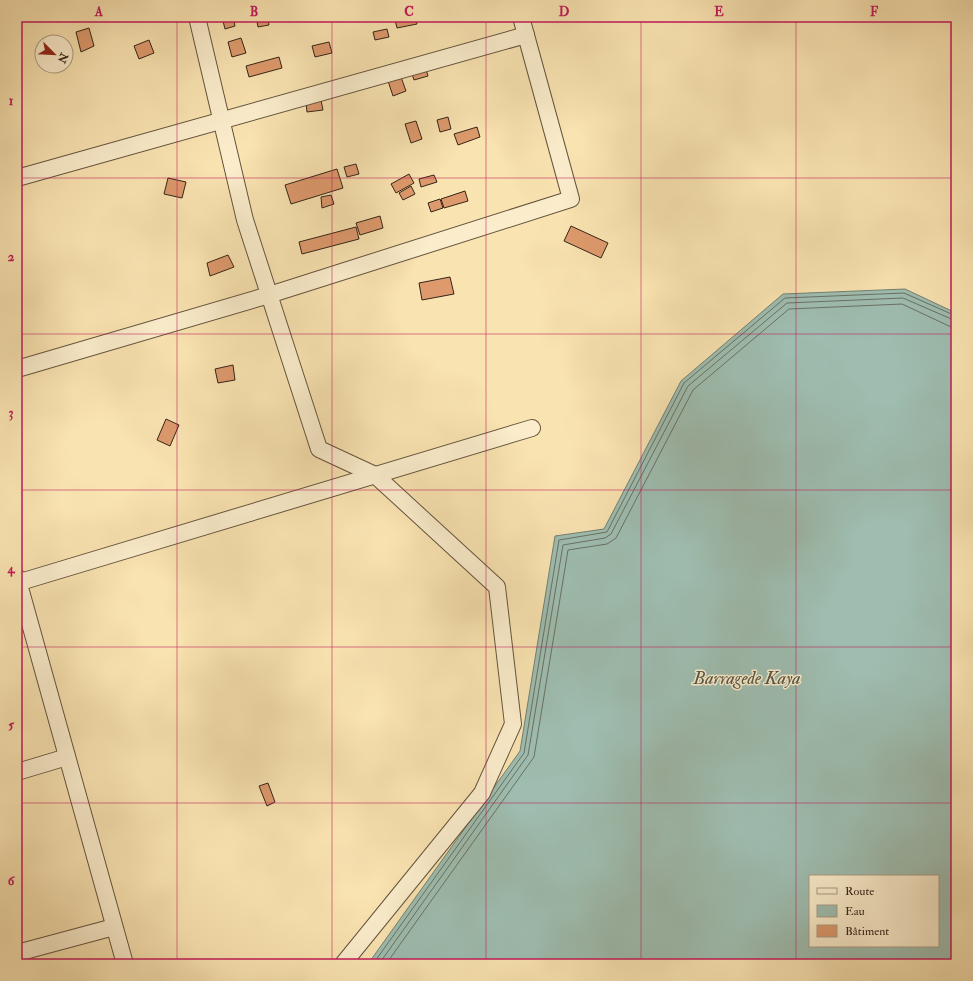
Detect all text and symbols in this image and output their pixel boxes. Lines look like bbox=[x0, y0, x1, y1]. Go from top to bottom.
text: A bbox=[94, 4, 104, 20]
text: B bbox=[250, 4, 258, 20]
text: C bbox=[404, 4, 414, 20]
text: D bbox=[559, 4, 570, 20]
text: E bbox=[714, 4, 724, 20]
text: F bbox=[870, 4, 879, 20]
north arrow bbox=[34, 34, 74, 74]
text: N bbox=[54, 50, 71, 66]
text: 1 bbox=[9, 93, 14, 109]
text: 2 bbox=[8, 249, 15, 265]
text: 3 bbox=[9, 405, 14, 421]
text: 4 bbox=[6, 561, 15, 577]
water label: Barragede Kaya bbox=[692, 667, 801, 690]
text: 5 bbox=[8, 717, 14, 733]
text: 6 bbox=[8, 873, 16, 889]
legend bbox=[809, 875, 939, 947]
text: Route bbox=[845, 884, 874, 899]
text: Eau bbox=[845, 904, 865, 919]
text: Bâtiment bbox=[845, 924, 889, 939]

